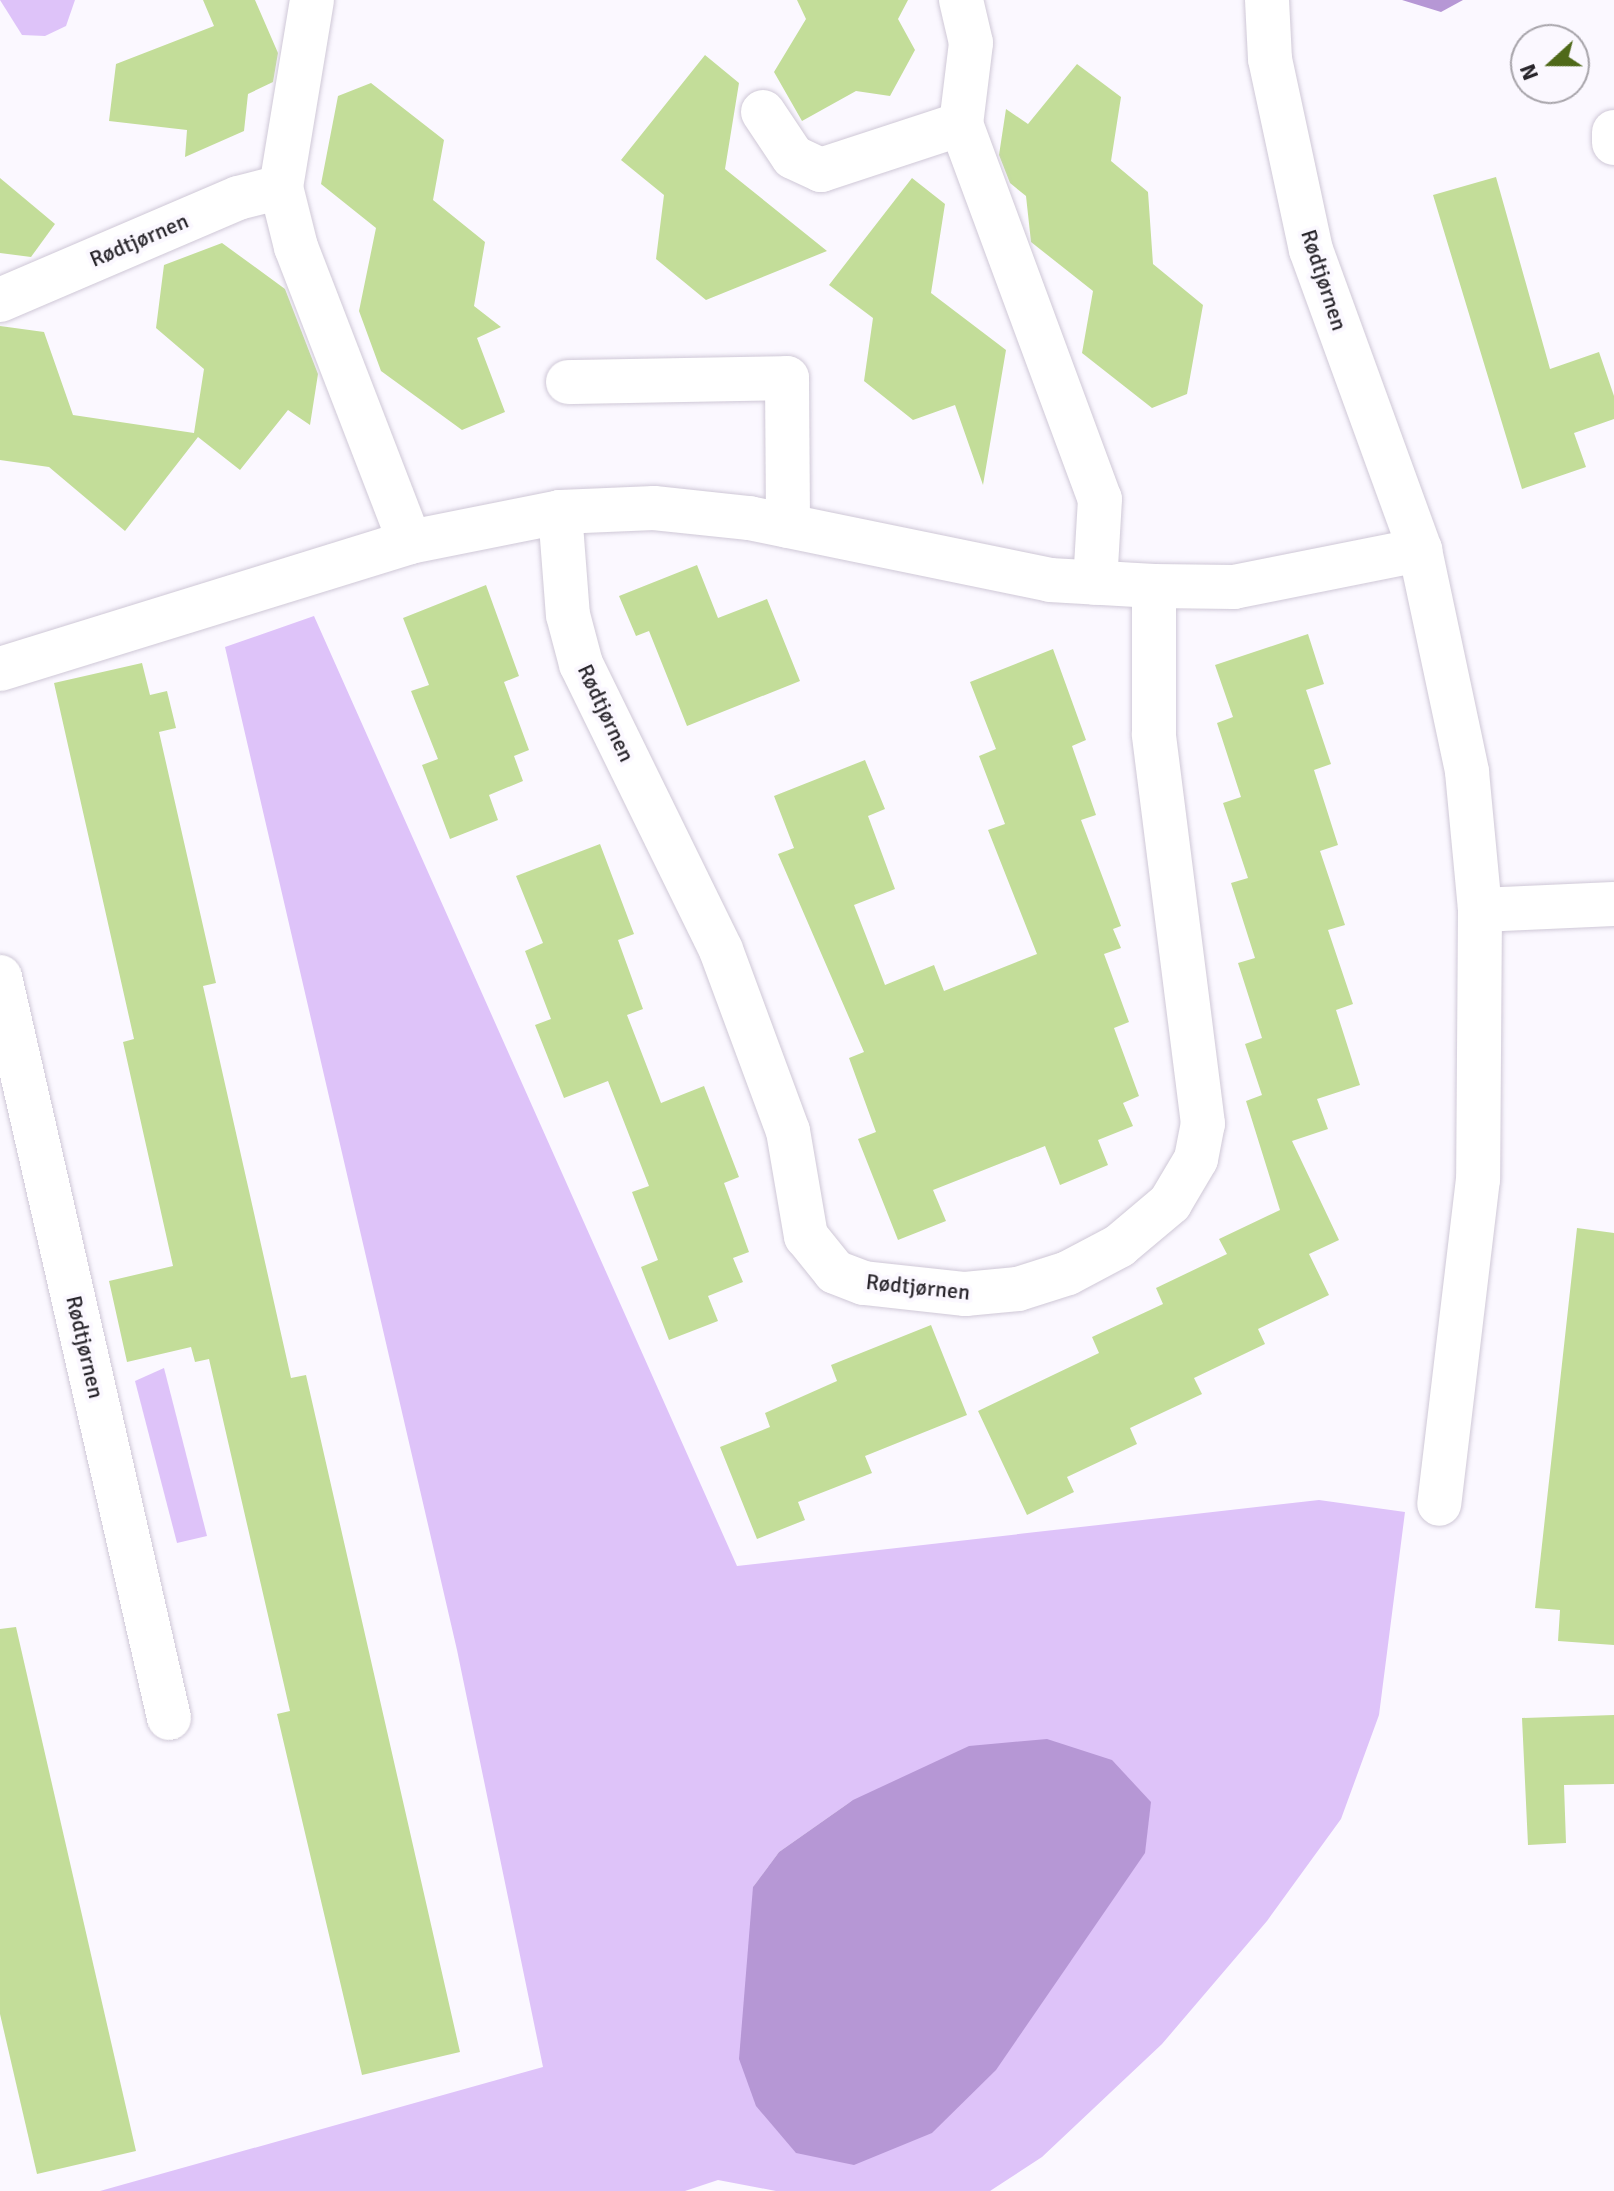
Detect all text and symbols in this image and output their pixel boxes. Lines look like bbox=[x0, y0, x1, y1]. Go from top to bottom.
north arrow bbox=[1510, 24, 1590, 104]
text: N bbox=[1514, 60, 1544, 84]
street label: Rødtjørnen bbox=[86, 207, 192, 273]
street label: Rødtjørnen bbox=[1295, 226, 1353, 334]
street label: Rødtjørnen bbox=[572, 660, 640, 766]
street label: Rødtjørnen bbox=[865, 1268, 971, 1306]
street label: Rødtjørnen bbox=[60, 1293, 110, 1401]

